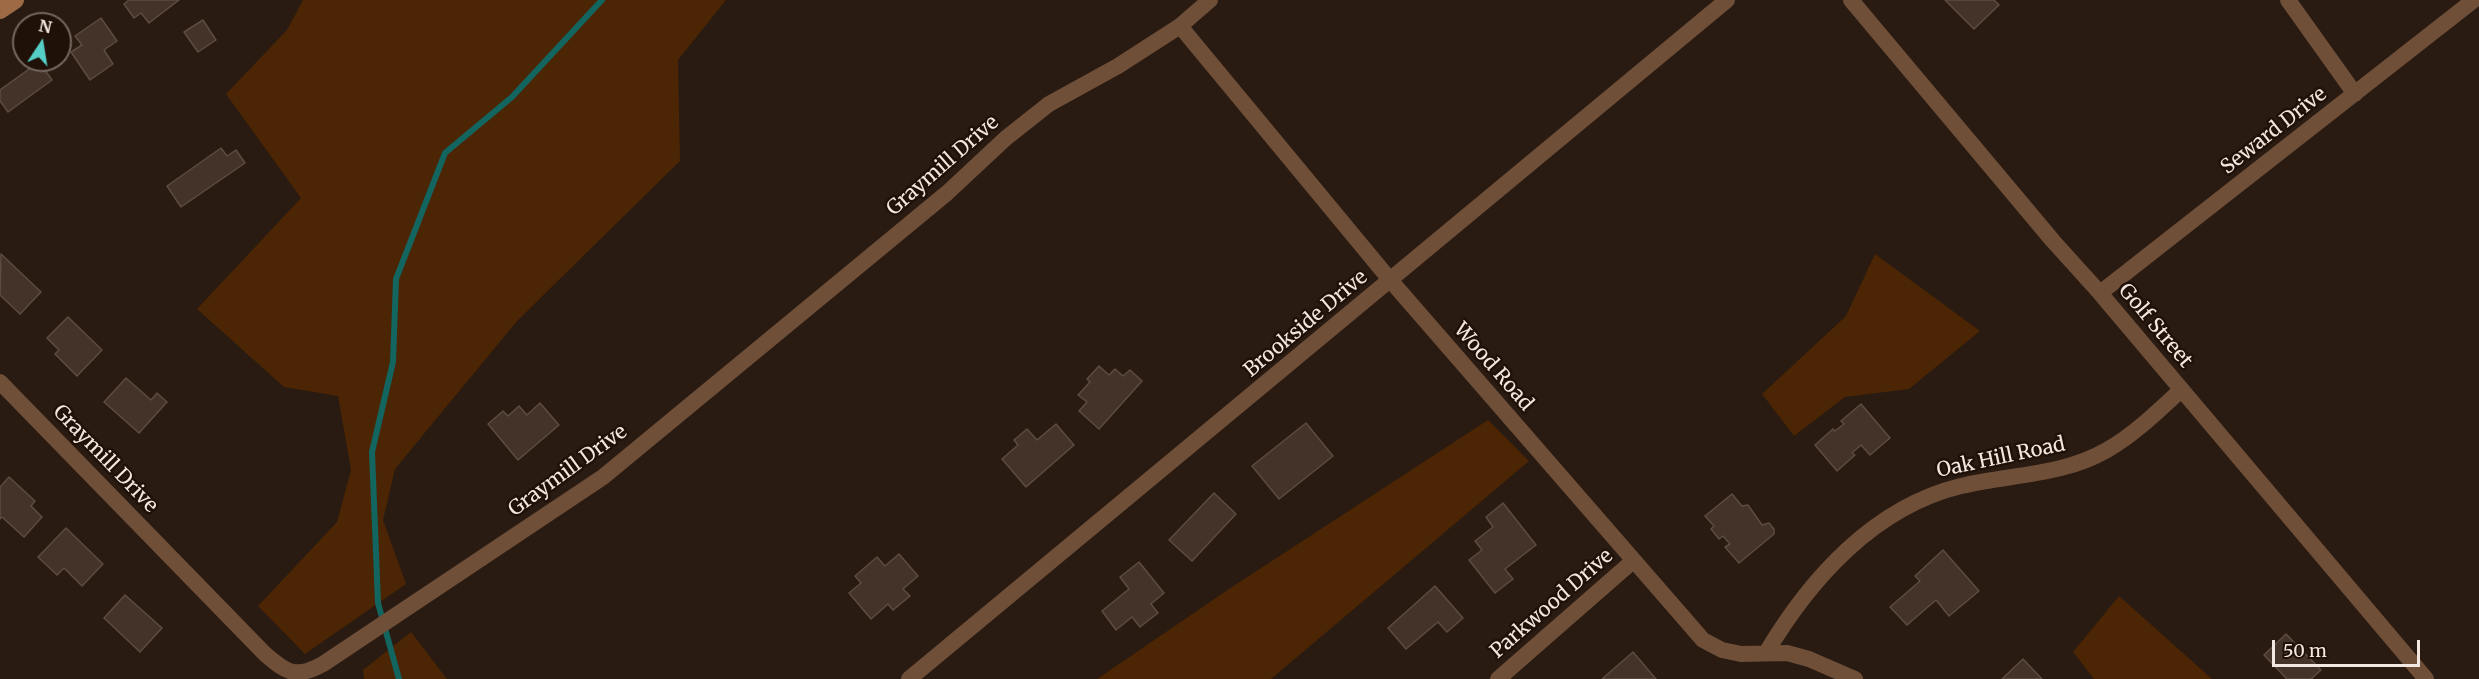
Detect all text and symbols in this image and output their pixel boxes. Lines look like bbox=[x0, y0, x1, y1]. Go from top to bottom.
north arrow bbox=[12, 12, 72, 72]
text: N bbox=[37, 15, 54, 37]
street label: Seward Drive bbox=[2216, 82, 2332, 180]
street label: Graymill Drive bbox=[882, 111, 1004, 221]
street label: Brookside Drive bbox=[1240, 266, 1372, 382]
street label: Golf Street bbox=[2113, 279, 2197, 373]
street label: Wood Road bbox=[1448, 318, 1538, 416]
street label: Graymill Drive bbox=[48, 400, 162, 518]
street label: Graymill Drive bbox=[504, 420, 632, 522]
street label: Oak Hill Road bbox=[1935, 433, 2067, 483]
street label: Parkwood Drive bbox=[1486, 544, 1618, 664]
scale bar bbox=[2275, 628, 2424, 666]
text: 50 m bbox=[2283, 639, 2327, 662]

